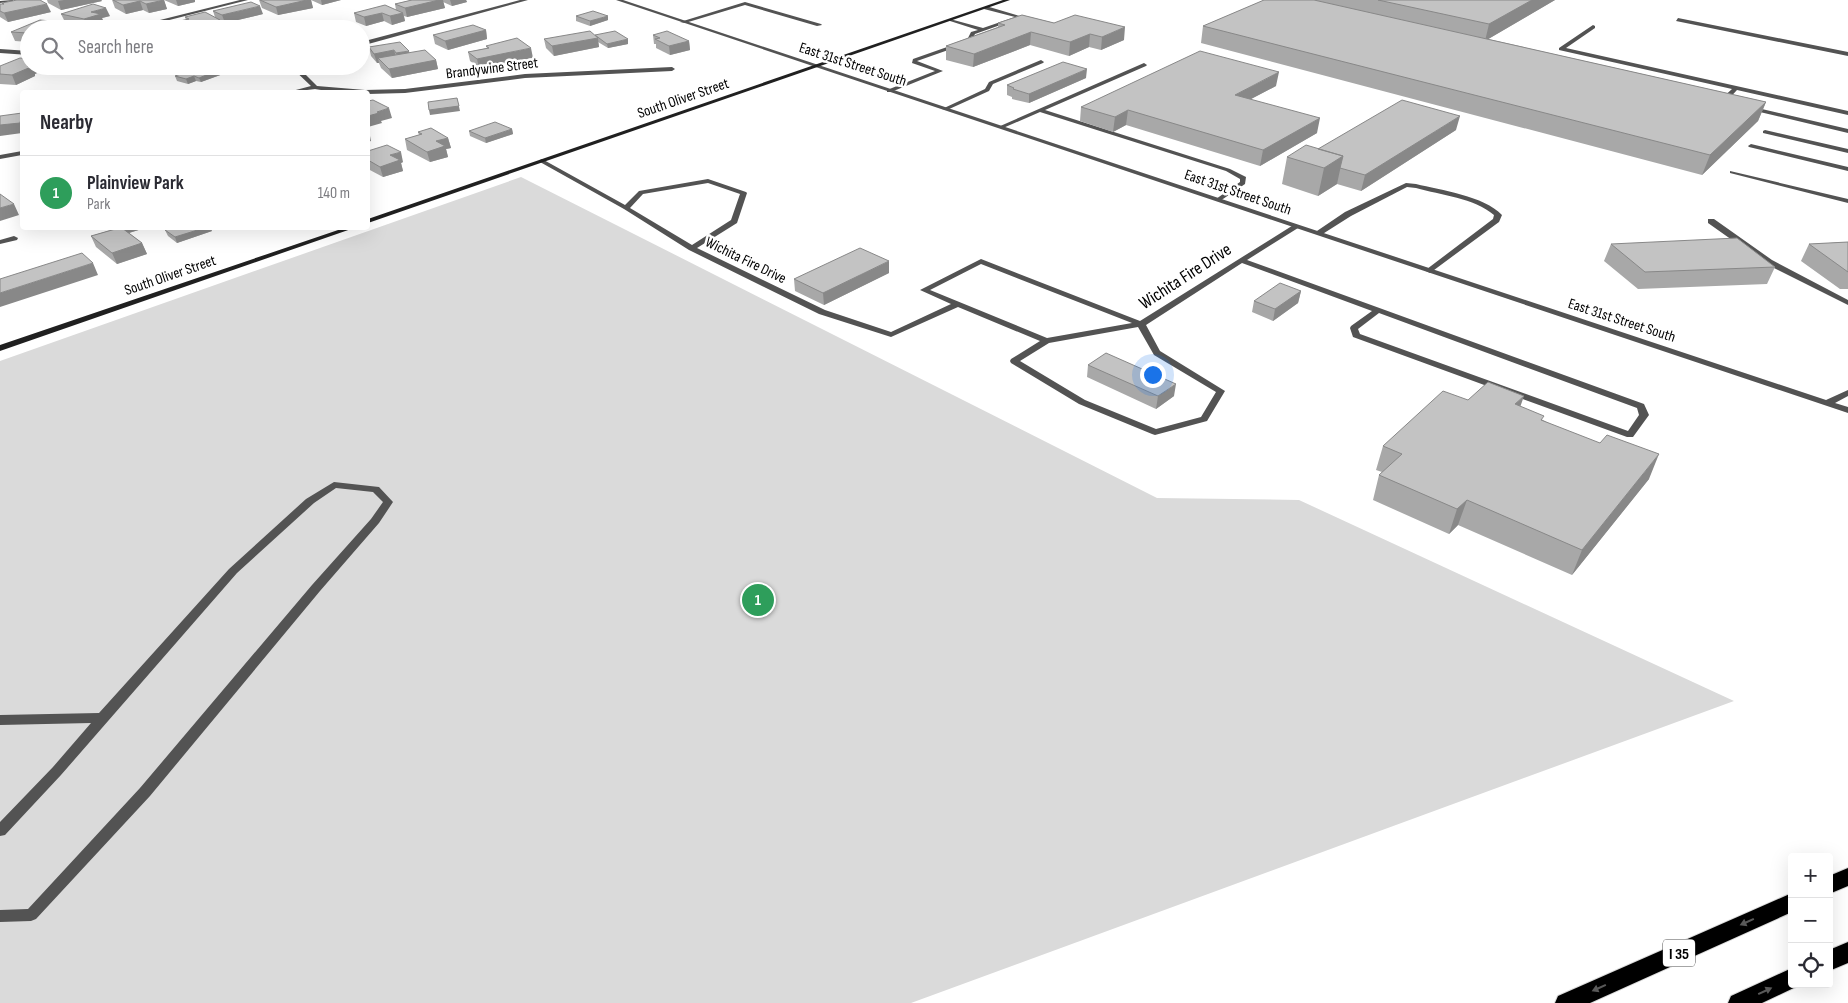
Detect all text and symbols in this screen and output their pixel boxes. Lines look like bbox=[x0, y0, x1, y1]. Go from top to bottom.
search box bbox=[20, 20, 370, 75]
icon: search bbox=[38, 34, 66, 62]
text: Search here bbox=[78, 36, 154, 59]
street label: East 31st Street South bbox=[797, 38, 909, 91]
street label: Brandywine Street bbox=[445, 53, 540, 84]
street label: South Oliver Street bbox=[635, 74, 732, 123]
text: Nearby bbox=[40, 110, 93, 135]
street label: East 31st Street South bbox=[1182, 165, 1294, 220]
text: Plainview Park bbox=[87, 172, 184, 195]
text: 1 bbox=[53, 184, 59, 203]
text: 140 m bbox=[318, 184, 350, 203]
text: Park bbox=[87, 195, 110, 214]
street label: Wichita Fire Drive bbox=[702, 233, 789, 288]
street label: Wichita Fire Drive bbox=[1135, 239, 1235, 314]
street label: South Oliver Street bbox=[122, 251, 219, 300]
street label: East 31st Street South bbox=[1566, 294, 1678, 347]
your location bbox=[1140, 362, 1166, 388]
pin: 1 bbox=[742, 581, 774, 619]
map controls bbox=[1788, 853, 1833, 988]
button: + bbox=[1788, 853, 1833, 898]
button: − bbox=[1788, 898, 1833, 943]
one-way arrow bbox=[1740, 918, 1754, 926]
road number: I 35 bbox=[1663, 940, 1695, 966]
button: locate bbox=[1788, 943, 1833, 988]
one-way arrow bbox=[1592, 985, 1606, 993]
one-way arrow bbox=[1758, 986, 1773, 995]

